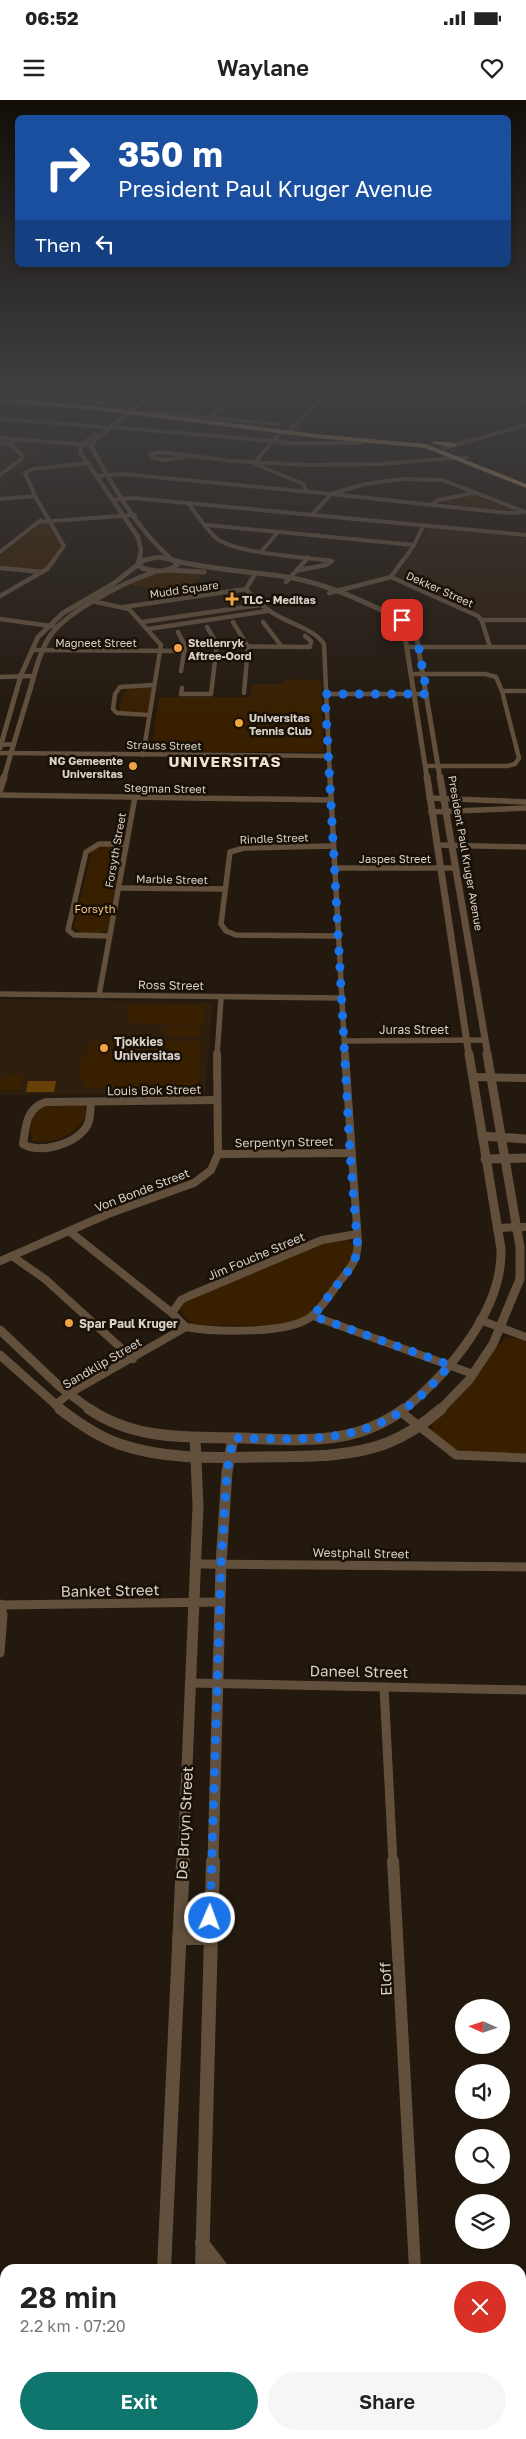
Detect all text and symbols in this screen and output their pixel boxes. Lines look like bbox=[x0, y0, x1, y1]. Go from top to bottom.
text: 06:52 bbox=[25, 6, 79, 29]
icon: menu bbox=[20, 54, 48, 82]
text: Waylane bbox=[217, 54, 309, 81]
icon: heart bbox=[478, 54, 506, 82]
text: 350 m bbox=[118, 133, 223, 175]
icon: right bbox=[35, 135, 100, 200]
text: President Paul Kruger Avenue bbox=[118, 175, 433, 202]
icon: left bbox=[91, 230, 119, 258]
text: Then bbox=[35, 233, 81, 256]
street label: Dekker Street bbox=[404, 568, 476, 610]
street label: Mudd Square bbox=[149, 578, 219, 600]
marker: TLC - Meditas bbox=[226, 593, 238, 605]
place label: TLC - Meditas bbox=[242, 593, 316, 606]
pin bbox=[381, 599, 423, 641]
icon: arrive bbox=[388, 606, 416, 634]
street label: Magneet Street bbox=[55, 636, 137, 649]
place label: Stellenryk Aftree-Oord bbox=[188, 636, 252, 662]
marker: Stellenryk Aftree-Oord bbox=[172, 642, 184, 654]
place label: Universitas Tennis Club bbox=[249, 711, 312, 737]
marker: Universitas Tennis Club bbox=[233, 717, 245, 729]
street label: Strauss Street bbox=[126, 738, 202, 752]
district label: UNIVERSITAS bbox=[168, 752, 282, 770]
place label: NG Gemeente Universitas bbox=[49, 754, 124, 780]
marker: NG Gemeente Universitas bbox=[127, 760, 139, 772]
street label: President Paul Kruger Avenue bbox=[446, 774, 486, 932]
street label: Stegman Street bbox=[124, 781, 206, 795]
street label: Forsyth Street bbox=[102, 811, 128, 889]
street label: Rindle Street bbox=[239, 830, 309, 846]
street label: Jaspes Street bbox=[359, 852, 431, 865]
street label: Marble Street bbox=[136, 872, 208, 886]
park label: Forsyth bbox=[75, 902, 115, 915]
street label: Ross Street bbox=[138, 977, 205, 993]
street label: Juras Street bbox=[379, 1022, 449, 1037]
place label: Tjokkies Universitas bbox=[114, 1034, 181, 1063]
marker: Tjokkies Universitas bbox=[98, 1042, 110, 1054]
street label: Louis Bok Street bbox=[107, 1082, 201, 1098]
street label: Serpentyn Street bbox=[235, 1134, 334, 1150]
street label: Von Bonde Street bbox=[92, 1165, 192, 1215]
street label: Jim Fouche Street bbox=[205, 1229, 307, 1283]
place label: Spar Paul Kruger bbox=[79, 1316, 178, 1331]
marker: Spar Paul Kruger bbox=[63, 1317, 75, 1329]
street label: Sandklip Street bbox=[60, 1334, 144, 1392]
street label: Westphall Street bbox=[312, 1545, 410, 1561]
street label: Banket Street bbox=[60, 1580, 160, 1600]
street label: Daneel Street bbox=[310, 1661, 408, 1681]
street label: De Bruyn Street bbox=[172, 1766, 196, 1880]
position arrow bbox=[183, 1891, 235, 1943]
street label: Eloff bbox=[375, 1961, 395, 1996]
north arrow bbox=[455, 1999, 510, 2054]
map controls bbox=[455, 1999, 510, 2249]
button: sound bbox=[455, 2064, 510, 2119]
button: search bbox=[455, 2129, 510, 2184]
button: layers bbox=[455, 2194, 510, 2249]
text: 28 min bbox=[20, 2279, 117, 2315]
button: close bbox=[454, 2281, 506, 2333]
text: 2.2 km · 07:20 bbox=[20, 2316, 126, 2336]
button: Exit bbox=[20, 2372, 258, 2430]
button: Share bbox=[268, 2372, 506, 2430]

